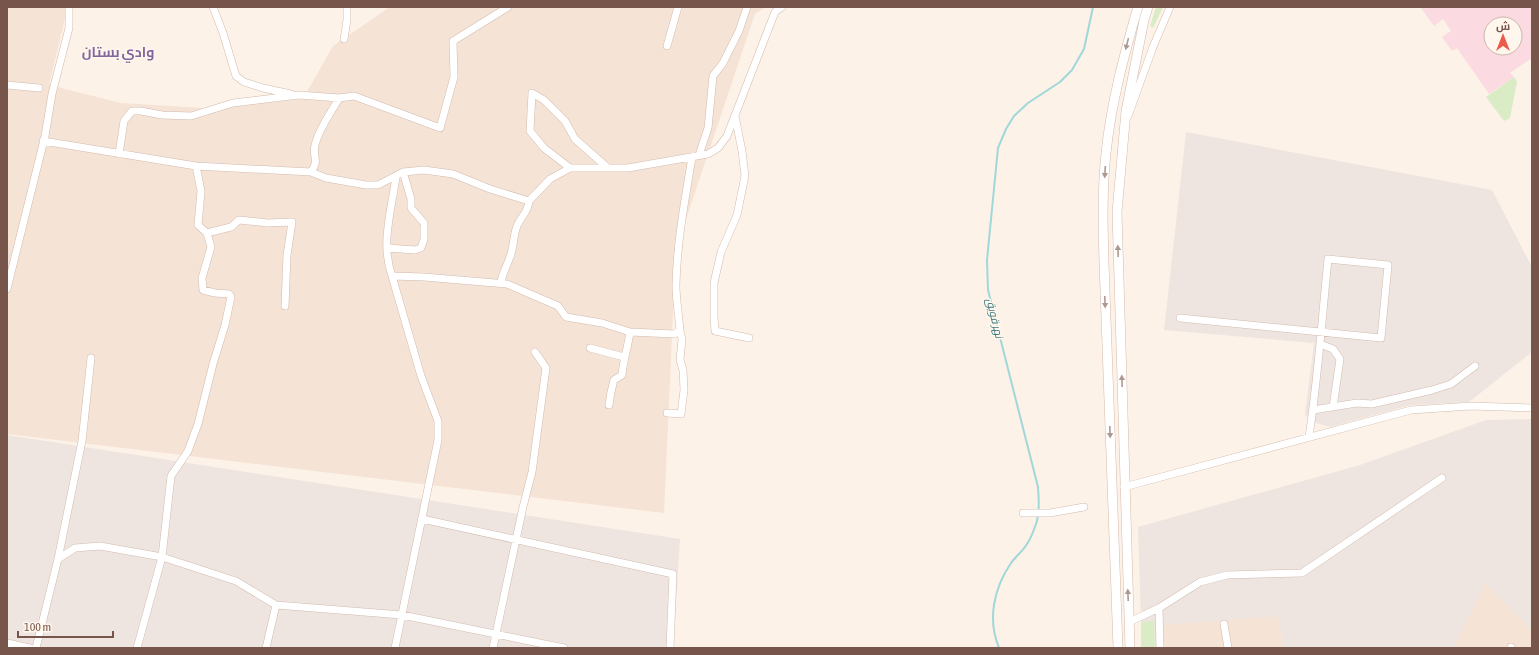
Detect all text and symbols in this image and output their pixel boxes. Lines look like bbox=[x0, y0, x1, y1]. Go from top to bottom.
north arrow bbox=[1483, 16, 1523, 56]
text: ش bbox=[1496, 20, 1510, 33]
one-way arrow bbox=[1124, 39, 1130, 51]
district label: وادي بستان bbox=[82, 44, 154, 63]
one-way arrow bbox=[1102, 166, 1108, 179]
one-way arrow bbox=[1115, 244, 1121, 257]
one-way arrow bbox=[1102, 296, 1108, 309]
water label: نهر قويق bbox=[983, 297, 1006, 341]
one-way arrow bbox=[1118, 375, 1125, 387]
one-way arrow bbox=[1107, 426, 1114, 438]
one-way arrow bbox=[1125, 588, 1131, 601]
scale bar bbox=[18, 613, 113, 639]
text: 100 m bbox=[24, 620, 51, 634]

